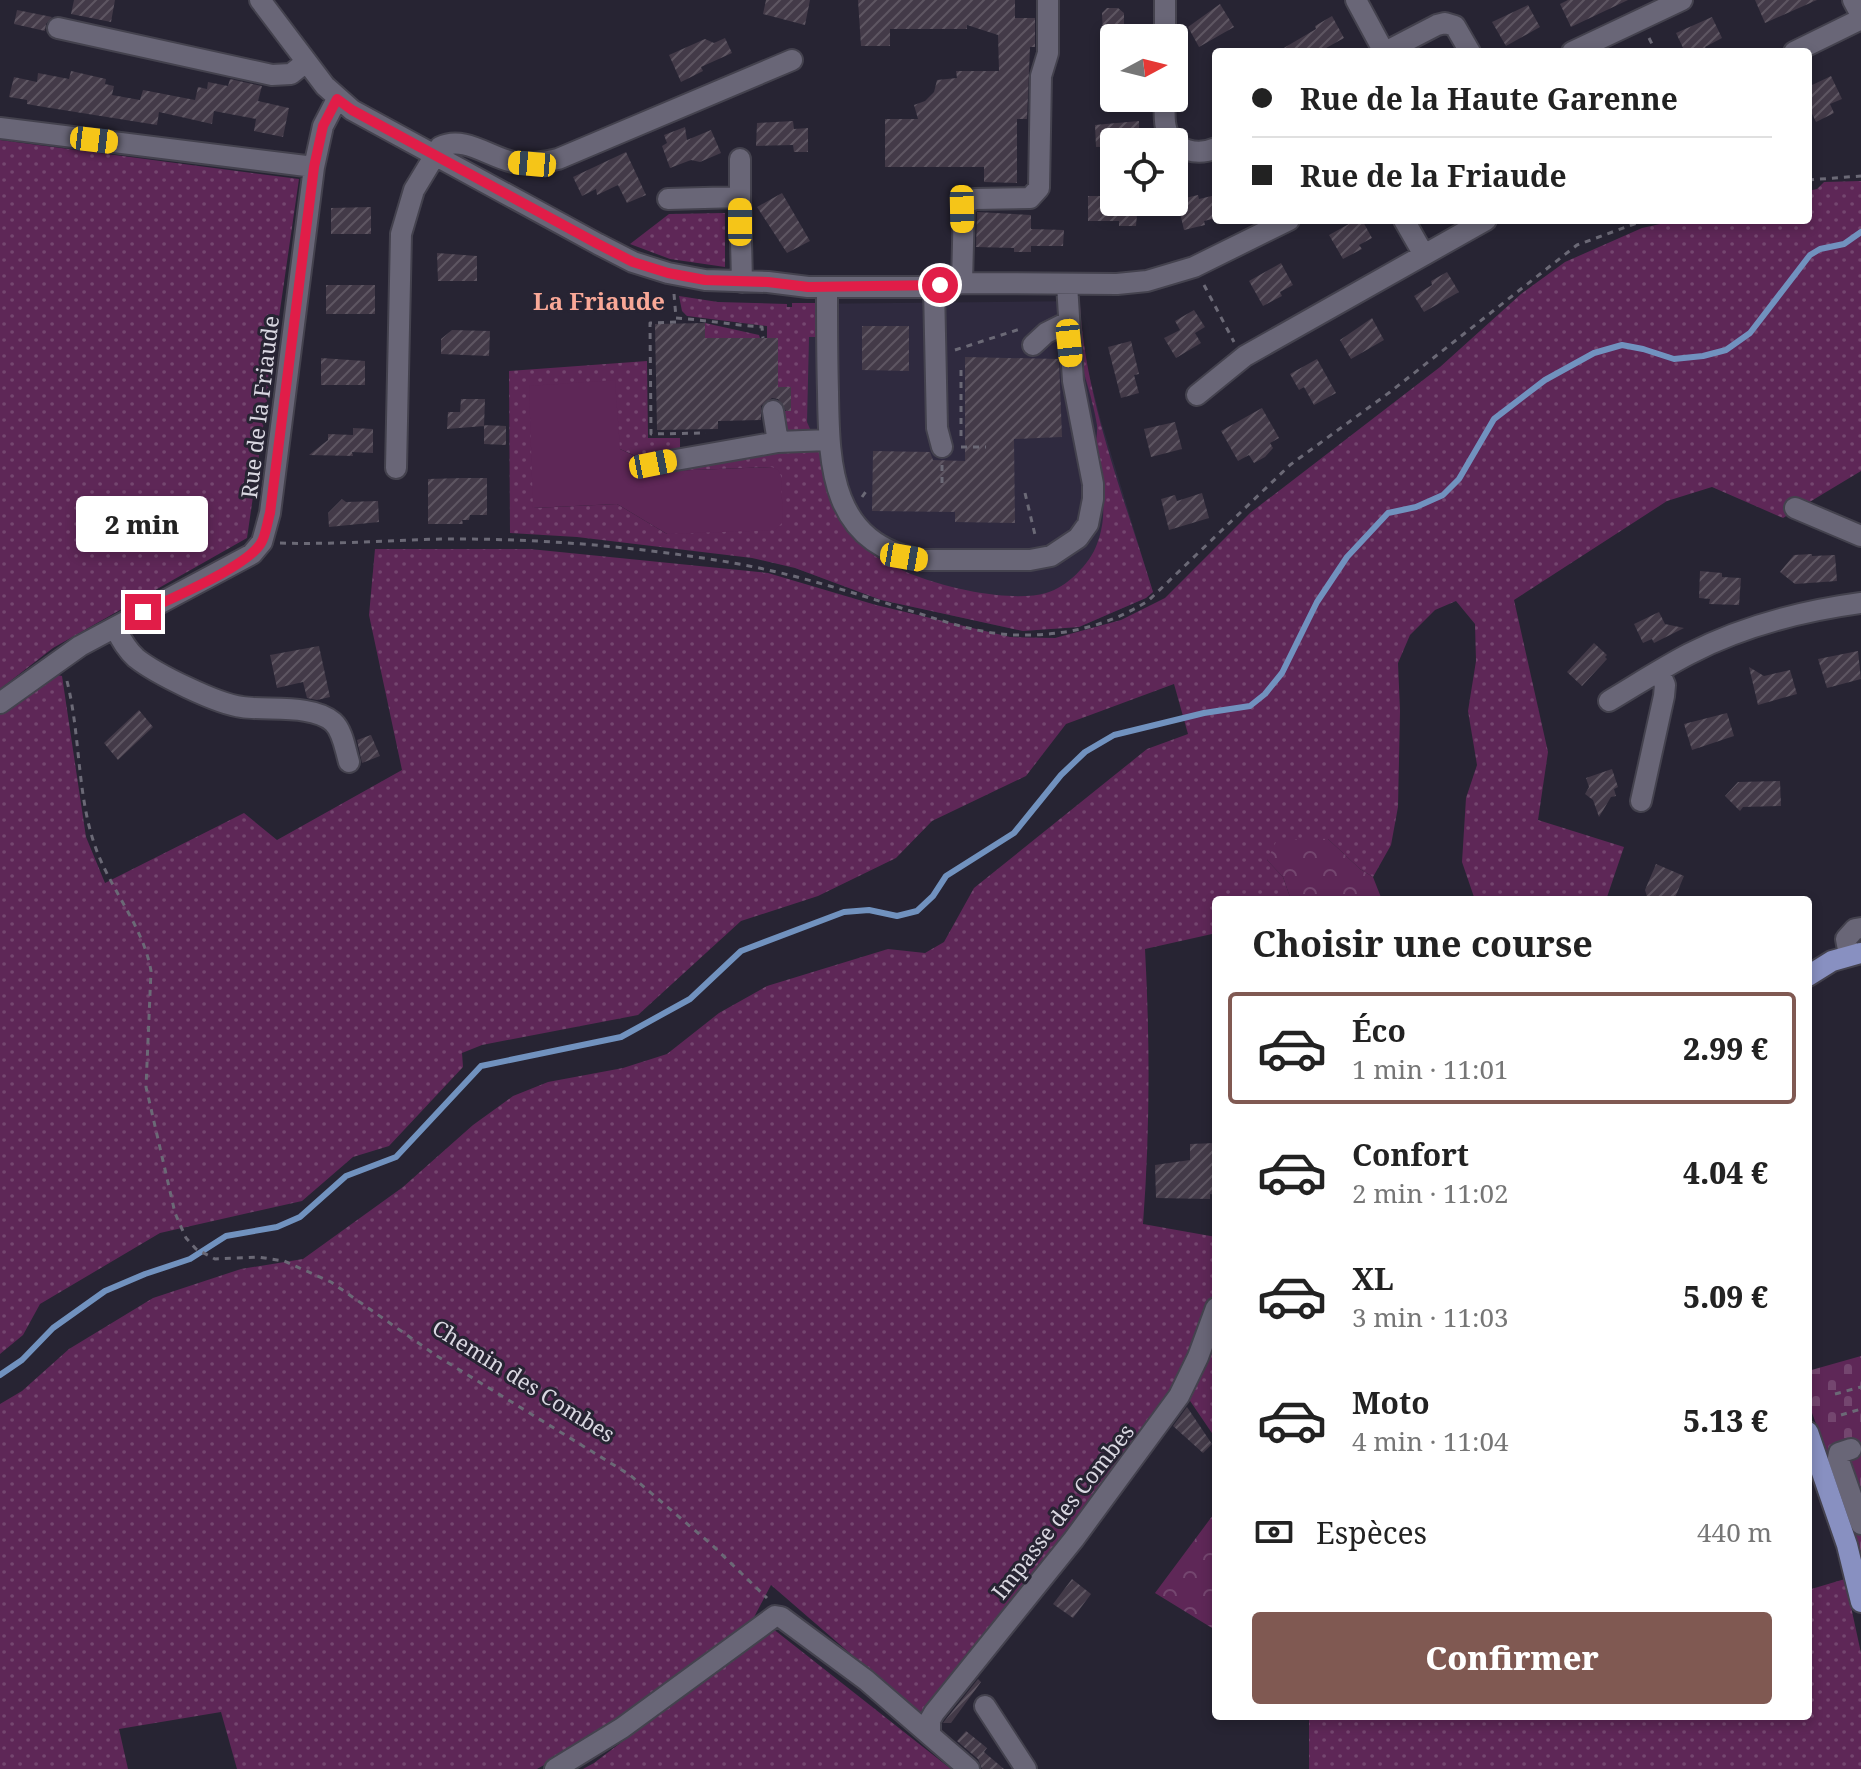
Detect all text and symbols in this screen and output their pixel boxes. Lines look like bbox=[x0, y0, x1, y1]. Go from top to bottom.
north arrow bbox=[1100, 24, 1188, 112]
map controls bbox=[1100, 24, 1188, 216]
text: Rue de la Haute Garenne bbox=[1300, 78, 1678, 119]
car bbox=[69, 125, 119, 155]
button: locate bbox=[1100, 128, 1188, 216]
car bbox=[507, 150, 557, 178]
text: Rue de la Friaude bbox=[1300, 155, 1567, 196]
car bbox=[950, 185, 974, 233]
car bbox=[728, 198, 752, 246]
route start bbox=[922, 267, 958, 303]
district label: La Friaude bbox=[533, 284, 665, 317]
street label: Rue de la Friaude bbox=[233, 314, 285, 500]
car bbox=[1055, 318, 1083, 368]
car bbox=[627, 448, 679, 480]
callout: 2 min bbox=[77, 496, 209, 552]
text: 2 min bbox=[105, 506, 179, 542]
car bbox=[878, 541, 930, 573]
route end bbox=[125, 594, 161, 630]
text: Choisir une course bbox=[1252, 919, 1593, 968]
text: Éco bbox=[1352, 1010, 1406, 1051]
icon: car bbox=[1256, 1012, 1328, 1084]
text: 2.99 € bbox=[1683, 1028, 1768, 1069]
text: 1 min · 11:01 bbox=[1352, 1051, 1509, 1087]
text: Confort bbox=[1352, 1134, 1469, 1175]
icon: car bbox=[1256, 1136, 1328, 1208]
text: 4.04 € bbox=[1683, 1152, 1768, 1193]
text: 2 min · 11:02 bbox=[1352, 1175, 1509, 1211]
text: XL bbox=[1352, 1258, 1394, 1299]
icon: car bbox=[1256, 1260, 1328, 1332]
text: 5.09 € bbox=[1683, 1276, 1768, 1317]
text: 3 min · 11:03 bbox=[1352, 1299, 1509, 1335]
street label: Chemin des Combes bbox=[427, 1312, 621, 1448]
text: Moto bbox=[1352, 1382, 1430, 1423]
icon: car bbox=[1256, 1384, 1328, 1456]
text: 5.13 € bbox=[1683, 1400, 1768, 1441]
street label: Impasse des Combes bbox=[984, 1417, 1140, 1605]
text: 4 min · 11:04 bbox=[1352, 1423, 1509, 1459]
icon: cash bbox=[1252, 1510, 1296, 1554]
text: Espèces bbox=[1316, 1512, 1427, 1553]
text: 440 m bbox=[1697, 1514, 1772, 1550]
button: Confirmer bbox=[1252, 1612, 1772, 1704]

